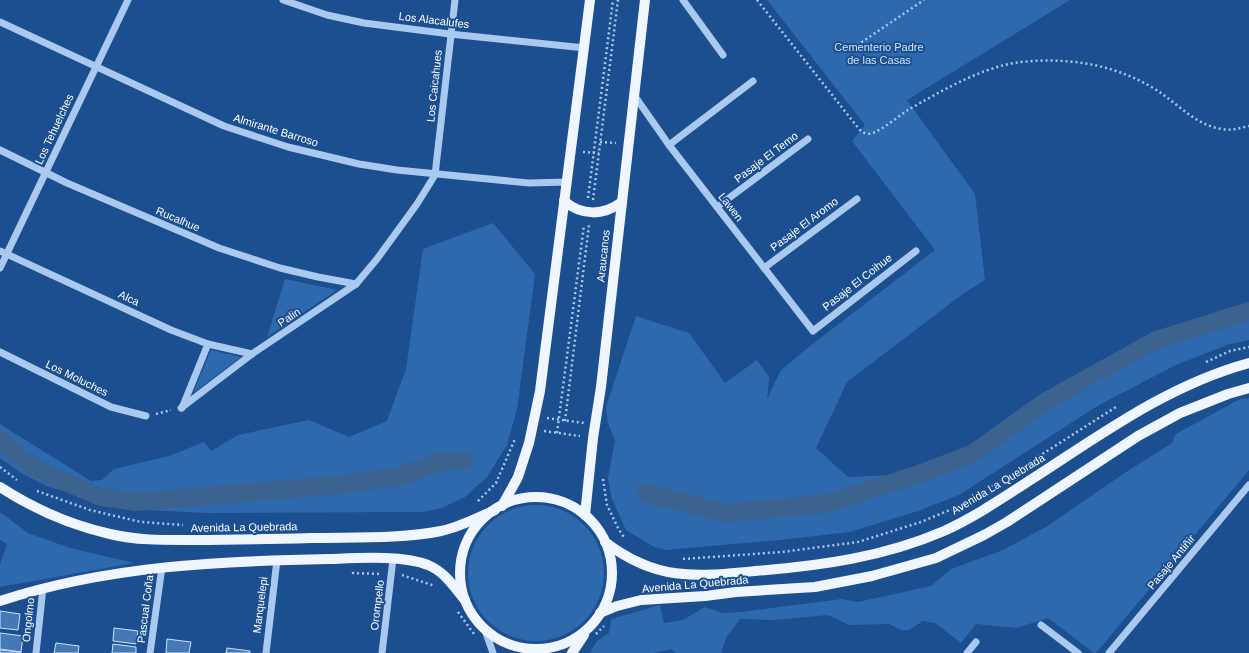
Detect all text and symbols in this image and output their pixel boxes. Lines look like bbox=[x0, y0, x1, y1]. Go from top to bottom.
street label: Los Alacalufes bbox=[398, 10, 470, 30]
park label: Cementerio Padre de las Casas bbox=[834, 41, 924, 66]
street label: Los Caicahues bbox=[424, 49, 444, 123]
street label: Los Tehuelches bbox=[32, 91, 76, 166]
street label: Almirante Barroso bbox=[232, 111, 320, 149]
street label: Pasaje El Temo bbox=[732, 129, 800, 185]
street label: Lawen bbox=[716, 191, 746, 223]
street label: Pasaje El Aromo bbox=[768, 195, 840, 253]
street label: Rucalhue bbox=[154, 204, 202, 234]
street label: Araucanos bbox=[594, 229, 612, 283]
street label: Pasaje El Coihue bbox=[820, 251, 894, 313]
street label: Alca bbox=[117, 288, 142, 308]
street label: Palin bbox=[276, 305, 302, 329]
street label: Los Moluches bbox=[44, 358, 111, 398]
street label: Avenida La Quebrada bbox=[949, 451, 1048, 517]
street label: Avenida La Quebrada bbox=[190, 520, 298, 534]
street label: Pasaje Antiñir bbox=[1145, 532, 1197, 592]
street label: Pascual Coña bbox=[135, 573, 155, 644]
street label: Avenida La Quebrada bbox=[641, 573, 750, 595]
street label: Manquelepi bbox=[251, 576, 269, 634]
street label: Orompello bbox=[368, 579, 386, 631]
street label: Ongolmo bbox=[20, 597, 36, 643]

